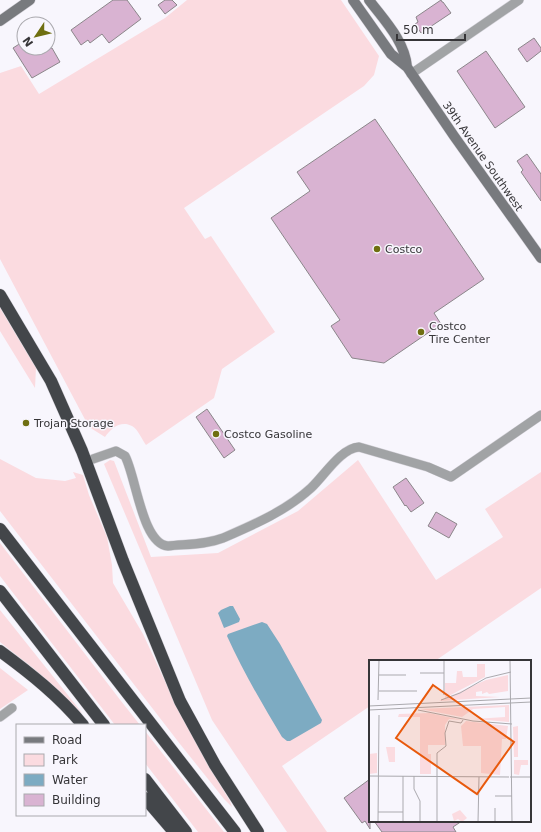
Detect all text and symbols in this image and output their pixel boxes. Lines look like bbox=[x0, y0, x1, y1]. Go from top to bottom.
north arrow bbox=[16, 16, 56, 56]
scale bar bbox=[397, 16, 465, 42]
text: 50 m bbox=[403, 23, 434, 37]
text: N bbox=[20, 34, 36, 49]
street label: 39th Avenue Southwest bbox=[440, 99, 526, 214]
place label: Costco bbox=[385, 243, 423, 256]
marker: Costco bbox=[372, 244, 382, 254]
place label: Costco Tire Center bbox=[428, 320, 490, 346]
marker: Costco Tire Center bbox=[416, 327, 426, 337]
place label: Trojan Storage bbox=[33, 417, 114, 430]
marker: Trojan Storage bbox=[21, 418, 31, 428]
place label: Costco Gasoline bbox=[224, 428, 313, 441]
marker: Costco Gasoline bbox=[211, 429, 221, 439]
inset map bbox=[369, 660, 531, 822]
legend bbox=[16, 724, 146, 816]
text: Road bbox=[52, 733, 82, 747]
text: Park bbox=[52, 753, 78, 767]
text: Water bbox=[52, 773, 88, 787]
text: Building bbox=[52, 793, 101, 807]

